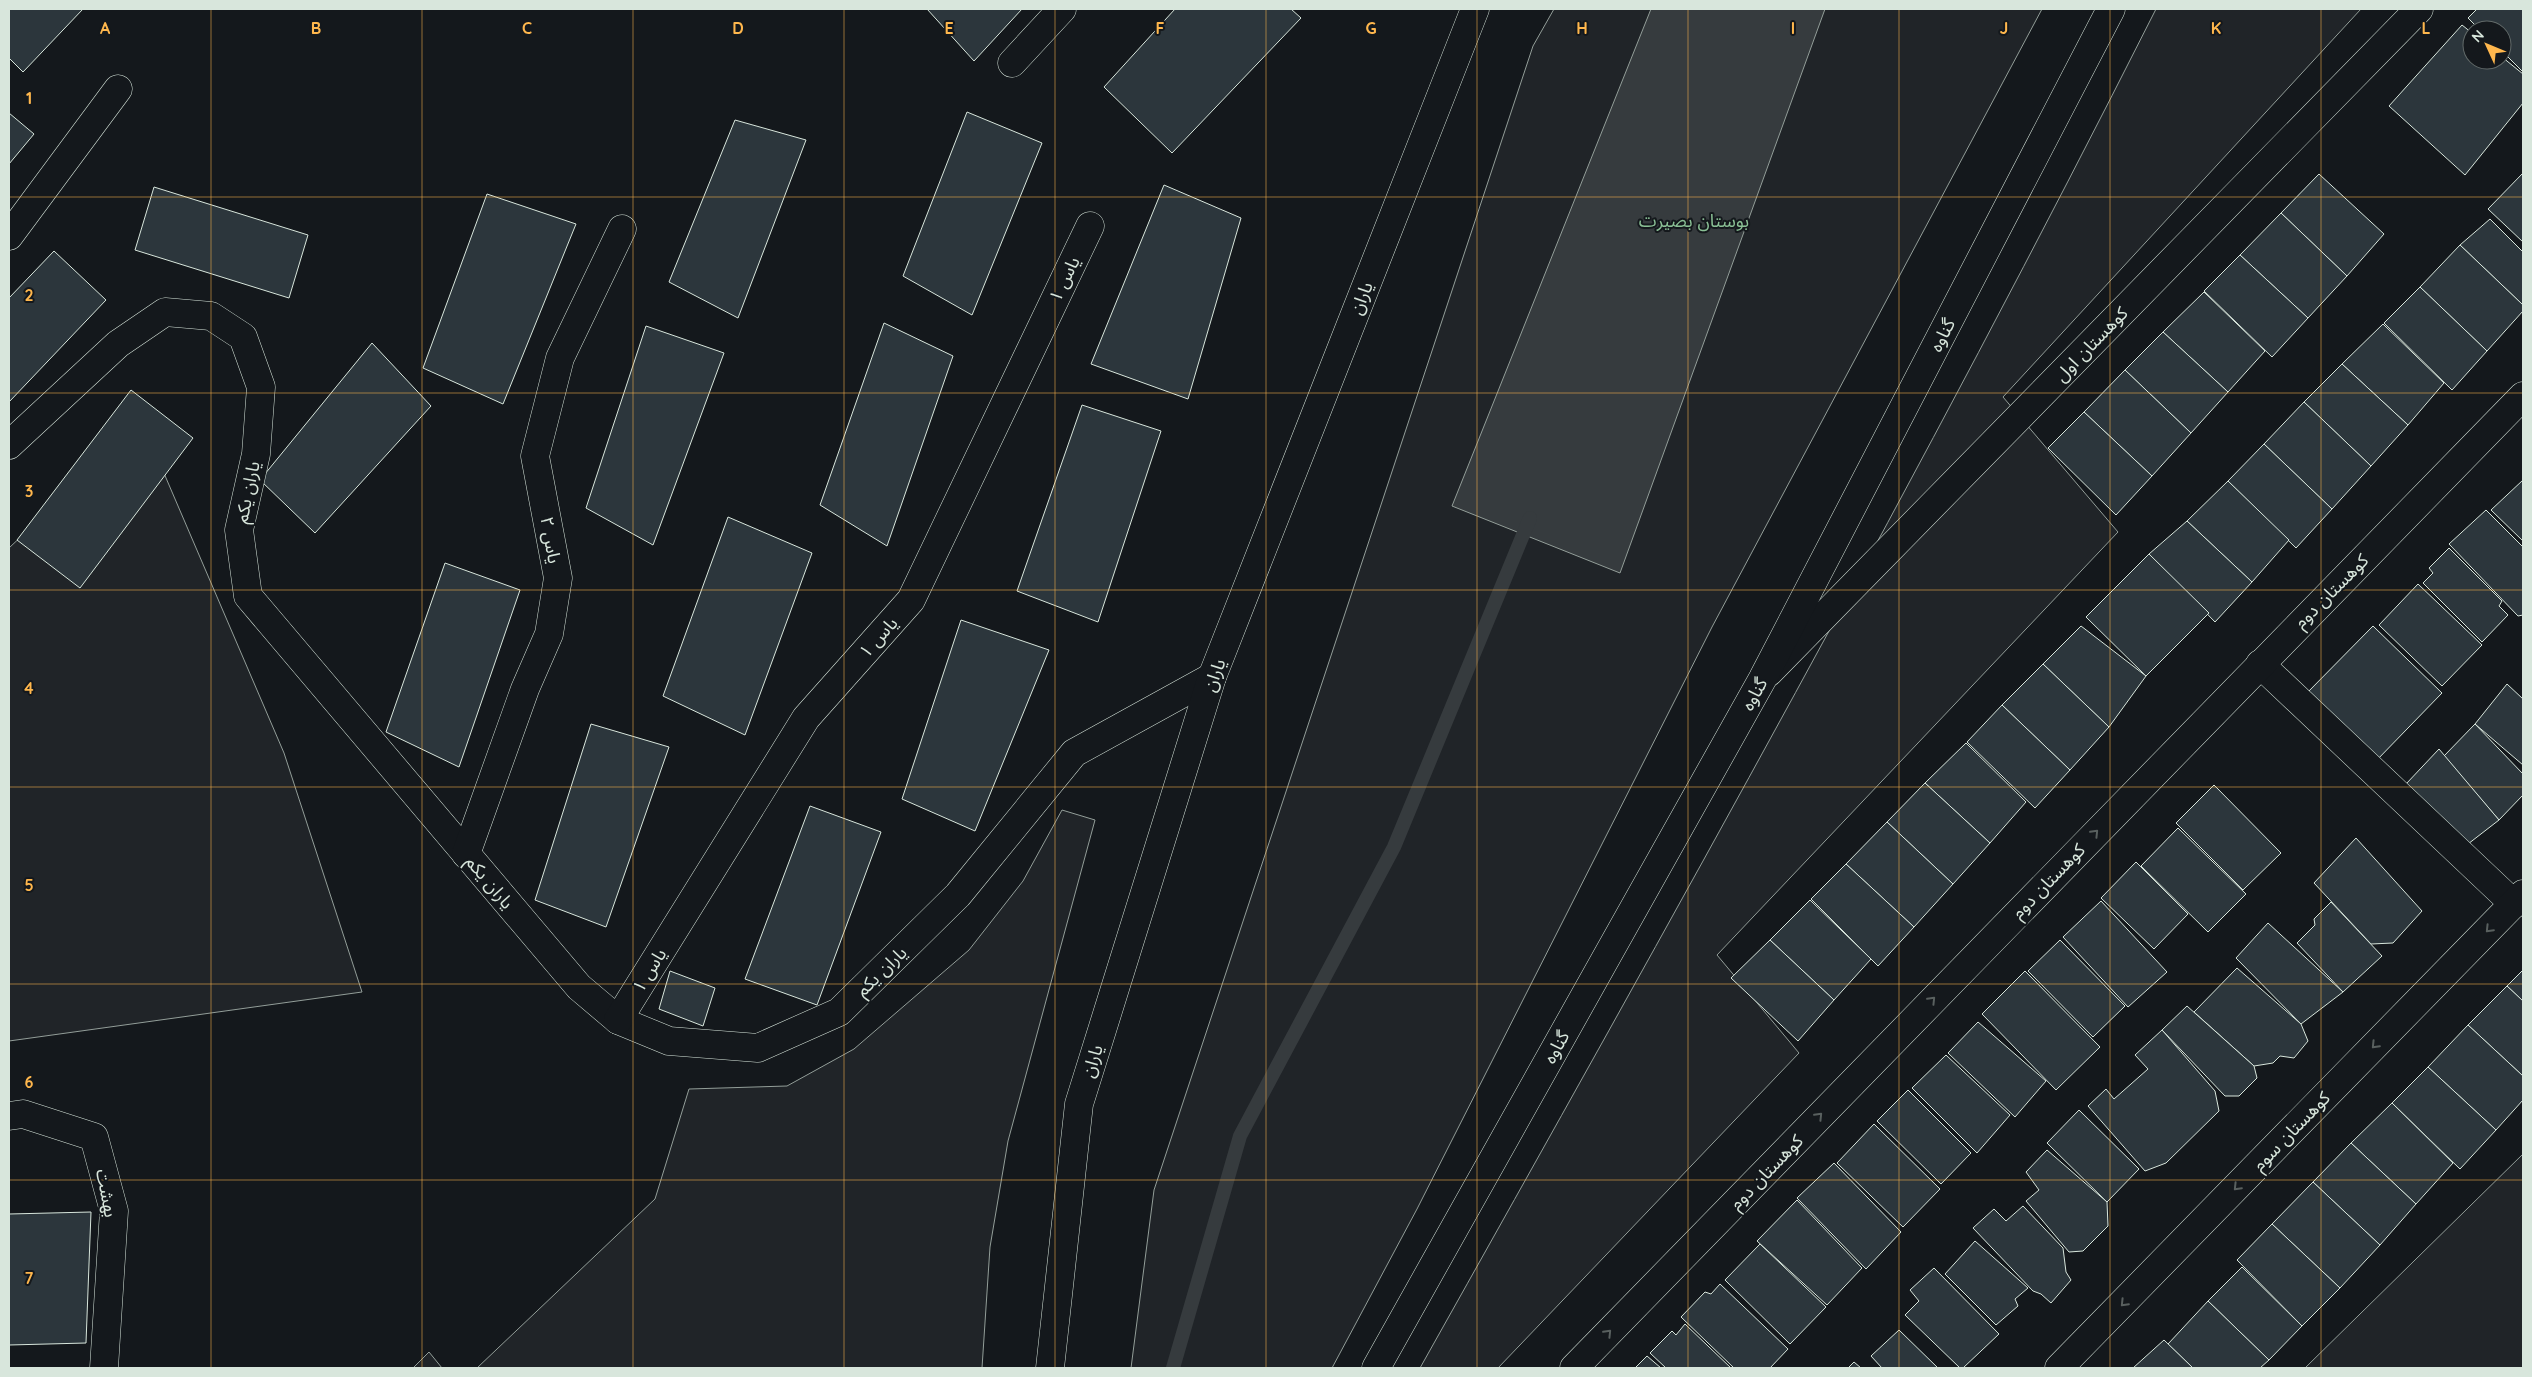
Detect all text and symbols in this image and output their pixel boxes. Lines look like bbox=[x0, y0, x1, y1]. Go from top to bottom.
text: A bbox=[100, 18, 111, 38]
text: B bbox=[311, 18, 321, 38]
text: C bbox=[522, 18, 532, 38]
text: D bbox=[732, 18, 744, 38]
text: E bbox=[944, 18, 954, 38]
text: F bbox=[1156, 18, 1165, 38]
text: G bbox=[1365, 18, 1377, 38]
text: H bbox=[1576, 18, 1588, 38]
text: I bbox=[1791, 18, 1795, 38]
text: J bbox=[2000, 18, 2008, 38]
text: K bbox=[2211, 18, 2221, 38]
text: L bbox=[2422, 18, 2431, 38]
north arrow bbox=[2462, 20, 2512, 70]
text: N bbox=[2468, 26, 2488, 46]
text: 1 bbox=[26, 88, 32, 108]
park label: بوستان بصیرت bbox=[1639, 209, 1749, 232]
street label: یاس ۱ bbox=[1043, 253, 1085, 305]
street label: یاران bbox=[1344, 278, 1378, 318]
text: 2 bbox=[24, 285, 34, 305]
street label: کوهستان اول bbox=[2050, 301, 2133, 386]
street label: گناوه bbox=[1924, 314, 1960, 355]
street label: یاران یکم bbox=[229, 459, 267, 526]
text: 3 bbox=[25, 481, 33, 501]
street label: یاس ۲ bbox=[536, 515, 566, 565]
street label: کوهستان دوم bbox=[2289, 548, 2376, 635]
street label: یاس ۱ bbox=[854, 612, 902, 662]
street label: یاران bbox=[1197, 655, 1231, 695]
street label: گناوه bbox=[1736, 673, 1773, 715]
text: 4 bbox=[24, 678, 34, 698]
one-way arrow bbox=[2089, 830, 2098, 839]
street label: کوهستان دوم bbox=[2006, 838, 2092, 926]
street label: یاران یکم bbox=[459, 850, 519, 915]
text: 5 bbox=[24, 875, 34, 895]
one-way arrow bbox=[2486, 924, 2495, 933]
street label: یاران یکم bbox=[850, 941, 913, 1003]
street label: یاس ۱ bbox=[627, 944, 671, 996]
one-way arrow bbox=[1927, 997, 1936, 1006]
street label: گناوه bbox=[1538, 1026, 1575, 1068]
one-way arrow bbox=[2372, 1040, 2381, 1049]
street label: یاران bbox=[1076, 1042, 1108, 1080]
text: 6 bbox=[25, 1072, 34, 1092]
street label: کوهستان سوم bbox=[2247, 1086, 2337, 1178]
one-way arrow bbox=[1813, 1113, 1822, 1122]
street label: کوهستان دوم bbox=[1724, 1129, 1810, 1217]
street label: بهشت bbox=[91, 1167, 123, 1219]
one-way arrow bbox=[2234, 1181, 2243, 1190]
text: 7 bbox=[25, 1268, 34, 1288]
one-way arrow bbox=[2120, 1297, 2129, 1306]
one-way arrow bbox=[1602, 1330, 1611, 1339]

